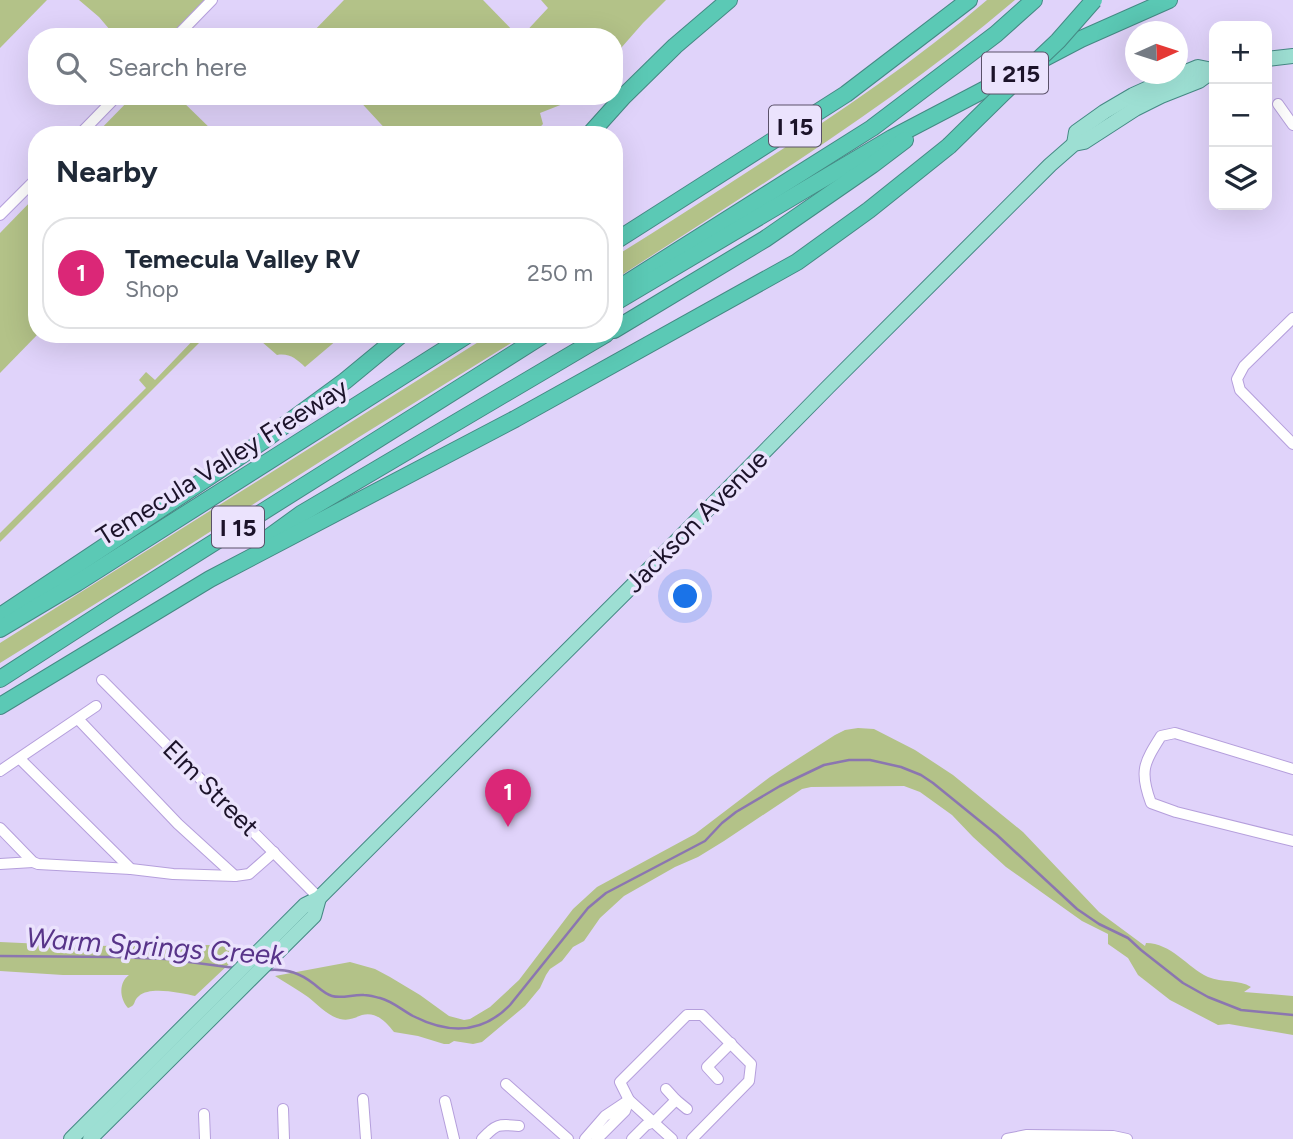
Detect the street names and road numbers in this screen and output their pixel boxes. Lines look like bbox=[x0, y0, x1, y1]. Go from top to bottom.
road number: I 215 bbox=[982, 52, 1048, 94]
road number: I 15 bbox=[769, 106, 821, 146]
street label: Temecula Valley Freeway bbox=[90, 371, 354, 553]
street label: Jackson Avenue bbox=[618, 443, 774, 599]
road number: I 15 bbox=[212, 506, 264, 548]
street label: Elm Street bbox=[156, 733, 266, 843]

